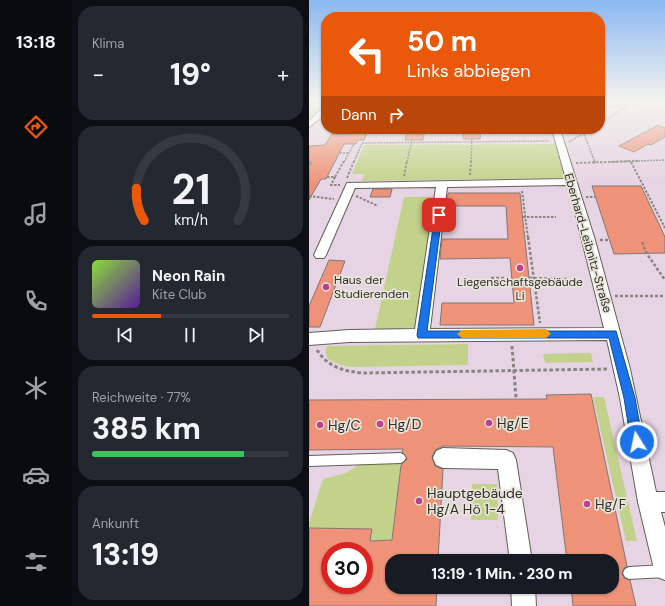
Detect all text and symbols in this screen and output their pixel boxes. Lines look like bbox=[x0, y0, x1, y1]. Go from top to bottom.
text: 50 m bbox=[407, 23, 477, 60]
icon: left bbox=[341, 28, 393, 80]
text: 13:18 bbox=[16, 30, 56, 54]
text: Klima bbox=[92, 35, 124, 52]
text: 19° bbox=[170, 55, 211, 94]
text: Links abbiegen bbox=[407, 59, 531, 83]
text: − bbox=[92, 60, 104, 89]
text: + bbox=[277, 60, 289, 89]
icon: right bbox=[385, 104, 407, 126]
text: Dann bbox=[341, 105, 377, 125]
icon: directions bbox=[22, 113, 50, 141]
text: 21 bbox=[171, 163, 210, 217]
street label: Eberhard-Leibnitz-Straße bbox=[560, 172, 616, 315]
pin bbox=[422, 198, 456, 232]
icon: music bbox=[22, 200, 50, 228]
icon: arrive bbox=[428, 204, 450, 226]
text: km/h bbox=[174, 211, 207, 229]
marker: Liegenschaftsgebäude Li bbox=[515, 263, 525, 273]
text: Neon Rain bbox=[152, 266, 225, 286]
place label: Haus der Studierenden bbox=[334, 272, 409, 302]
place label: Liegenschaftsgebäude Li bbox=[457, 274, 583, 304]
marker: Haus der Studierenden bbox=[321, 282, 331, 292]
text: Kite Club bbox=[152, 286, 206, 303]
icon: phone bbox=[22, 287, 50, 315]
icon: previous bbox=[114, 324, 136, 346]
icon: pause bbox=[179, 324, 201, 346]
icon: next bbox=[245, 324, 267, 346]
icon: climate bbox=[22, 374, 50, 402]
text: Reichweite · 77% bbox=[92, 389, 191, 406]
text: 385 km bbox=[92, 409, 201, 448]
place label: Hg/E bbox=[497, 414, 529, 432]
place label: Hg/D bbox=[388, 415, 421, 433]
place label: Hg/C bbox=[328, 416, 360, 434]
marker: Hg/E bbox=[484, 418, 494, 428]
marker: Hg/D bbox=[375, 419, 385, 429]
marker: Hg/C bbox=[315, 420, 325, 430]
position arrow bbox=[616, 421, 658, 463]
icon: car bbox=[22, 461, 50, 489]
place label: Hauptgebäude Hg/A Hö 1-4 bbox=[427, 484, 523, 518]
place label: Hg/F bbox=[595, 495, 627, 513]
marker: Hauptgebäude Hg/A Hö 1-4 bbox=[414, 496, 424, 506]
marker: Hg/F bbox=[582, 499, 592, 509]
text: Ankunft bbox=[92, 515, 139, 532]
text: 13:19 bbox=[92, 535, 159, 574]
speed limit sign: 30 bbox=[321, 542, 373, 594]
icon: filters bbox=[22, 548, 50, 576]
text: 13:19 · 1 Min. · 230 m bbox=[432, 564, 572, 584]

